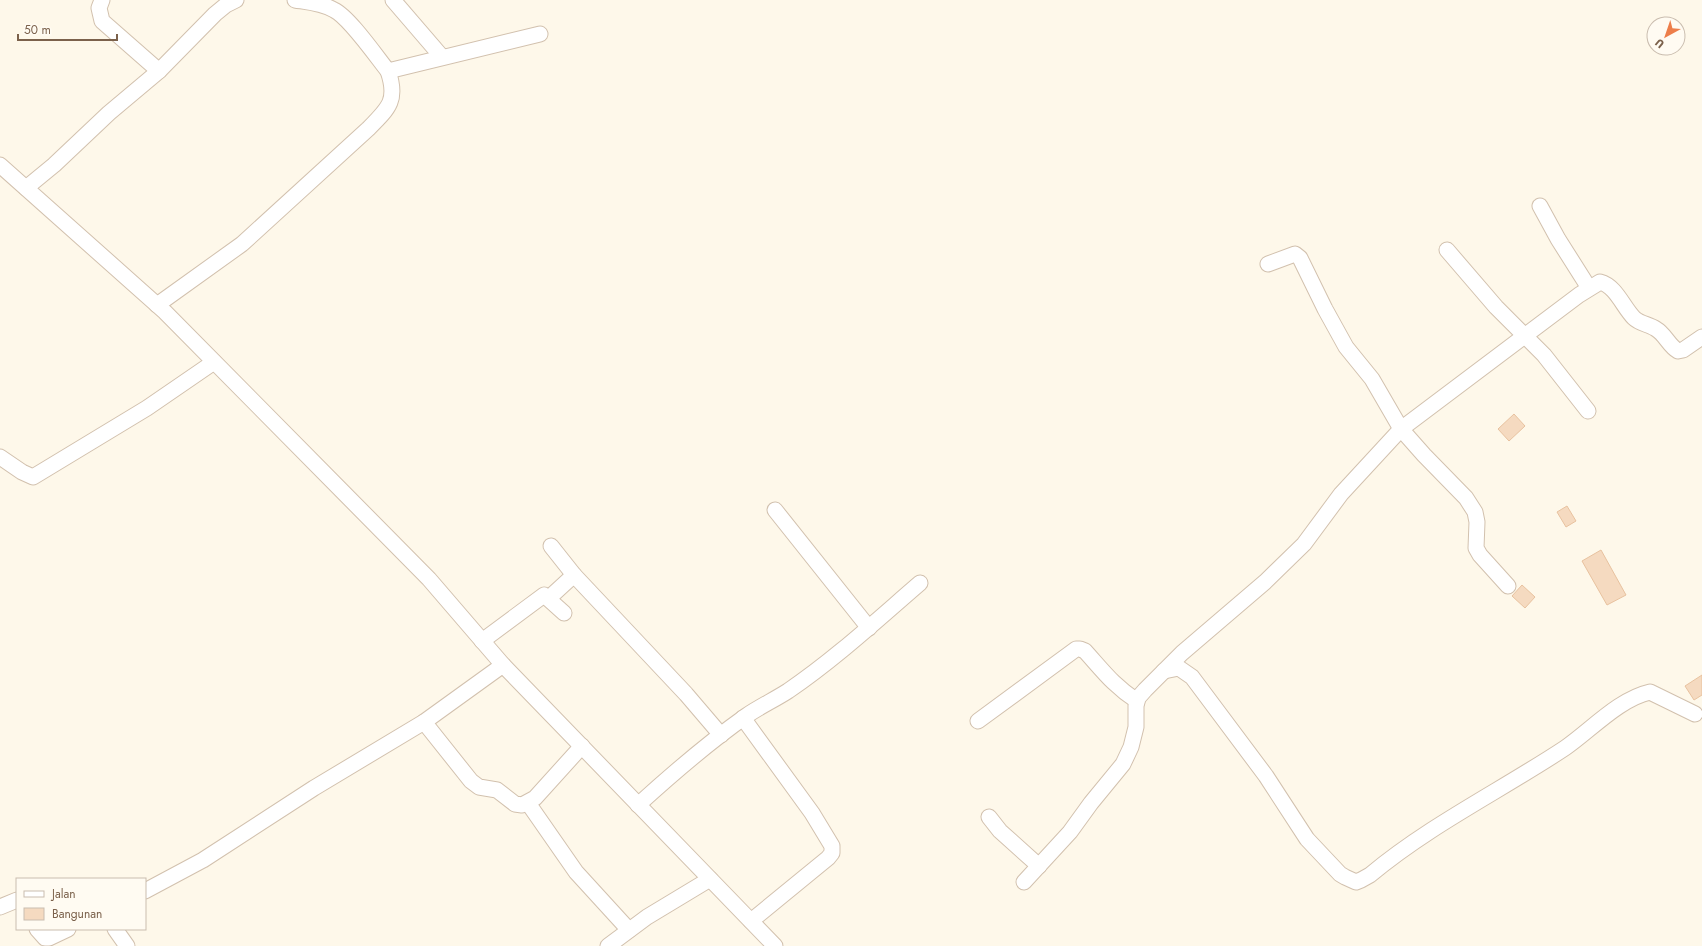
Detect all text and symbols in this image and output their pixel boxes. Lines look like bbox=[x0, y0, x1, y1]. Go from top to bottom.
scale bar bbox=[18, 16, 117, 42]
north arrow bbox=[1646, 16, 1686, 56]
text: 50 m bbox=[24, 21, 51, 39]
text: U bbox=[1651, 35, 1668, 52]
legend bbox=[16, 878, 146, 930]
text: Jalan bbox=[50, 885, 75, 903]
text: Bangunan bbox=[52, 905, 102, 923]

